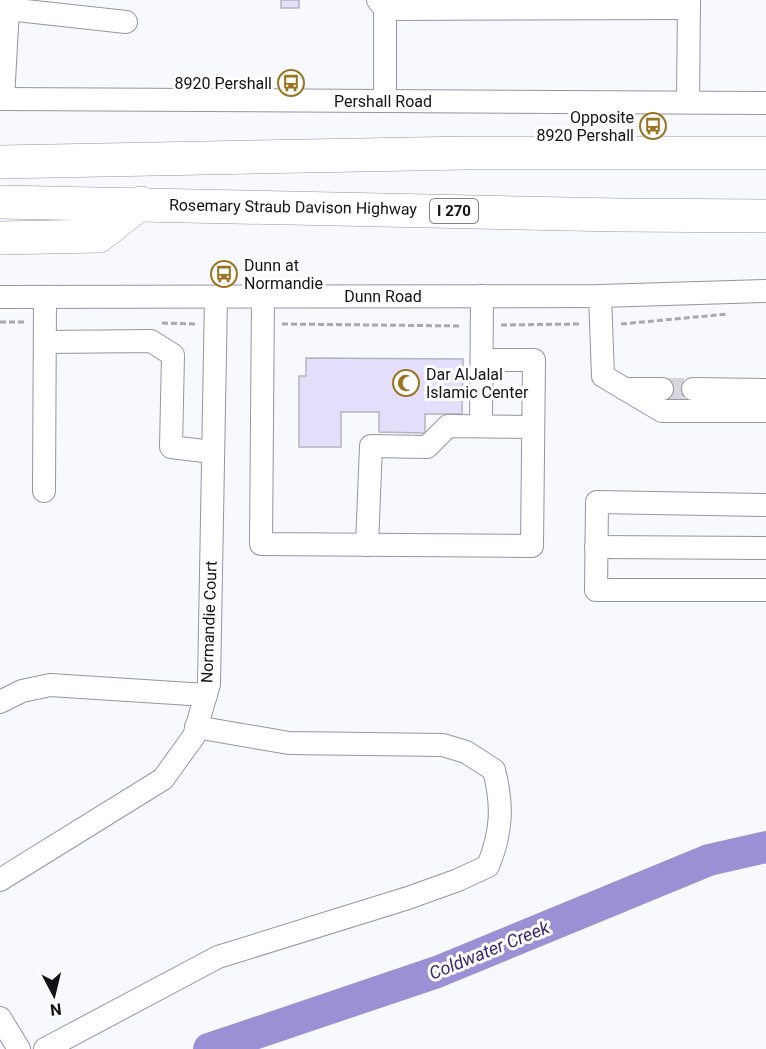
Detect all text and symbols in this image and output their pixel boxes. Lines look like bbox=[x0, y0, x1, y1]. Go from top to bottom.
bus stop icon: 8920 Pershall bbox=[276, 68, 306, 98]
place label: 8920 Pershall bbox=[175, 74, 272, 93]
street label: Pershall Road bbox=[334, 92, 432, 111]
place label: Opposite 8920 Pershall bbox=[537, 108, 634, 145]
bus stop icon: Opposite 8920 Pershall bbox=[638, 111, 668, 141]
street label: Rosemary Straub Davison Highway bbox=[169, 195, 418, 219]
road number: I 270 bbox=[430, 199, 478, 223]
place label: Dunn at Normandie bbox=[244, 256, 323, 293]
bus stop icon: Dunn at Normandie bbox=[209, 259, 239, 289]
street label: Dunn Road bbox=[344, 287, 422, 306]
place label: Dar AlJalal Islamic Center bbox=[426, 365, 529, 402]
mosque icon: Dar AlJalal Islamic Center bbox=[391, 368, 421, 398]
street label: Normandie Court bbox=[197, 561, 221, 683]
water label: Coldwater Creek bbox=[426, 916, 553, 984]
north arrow bbox=[24, 965, 84, 1025]
text: N bbox=[49, 999, 63, 1020]

